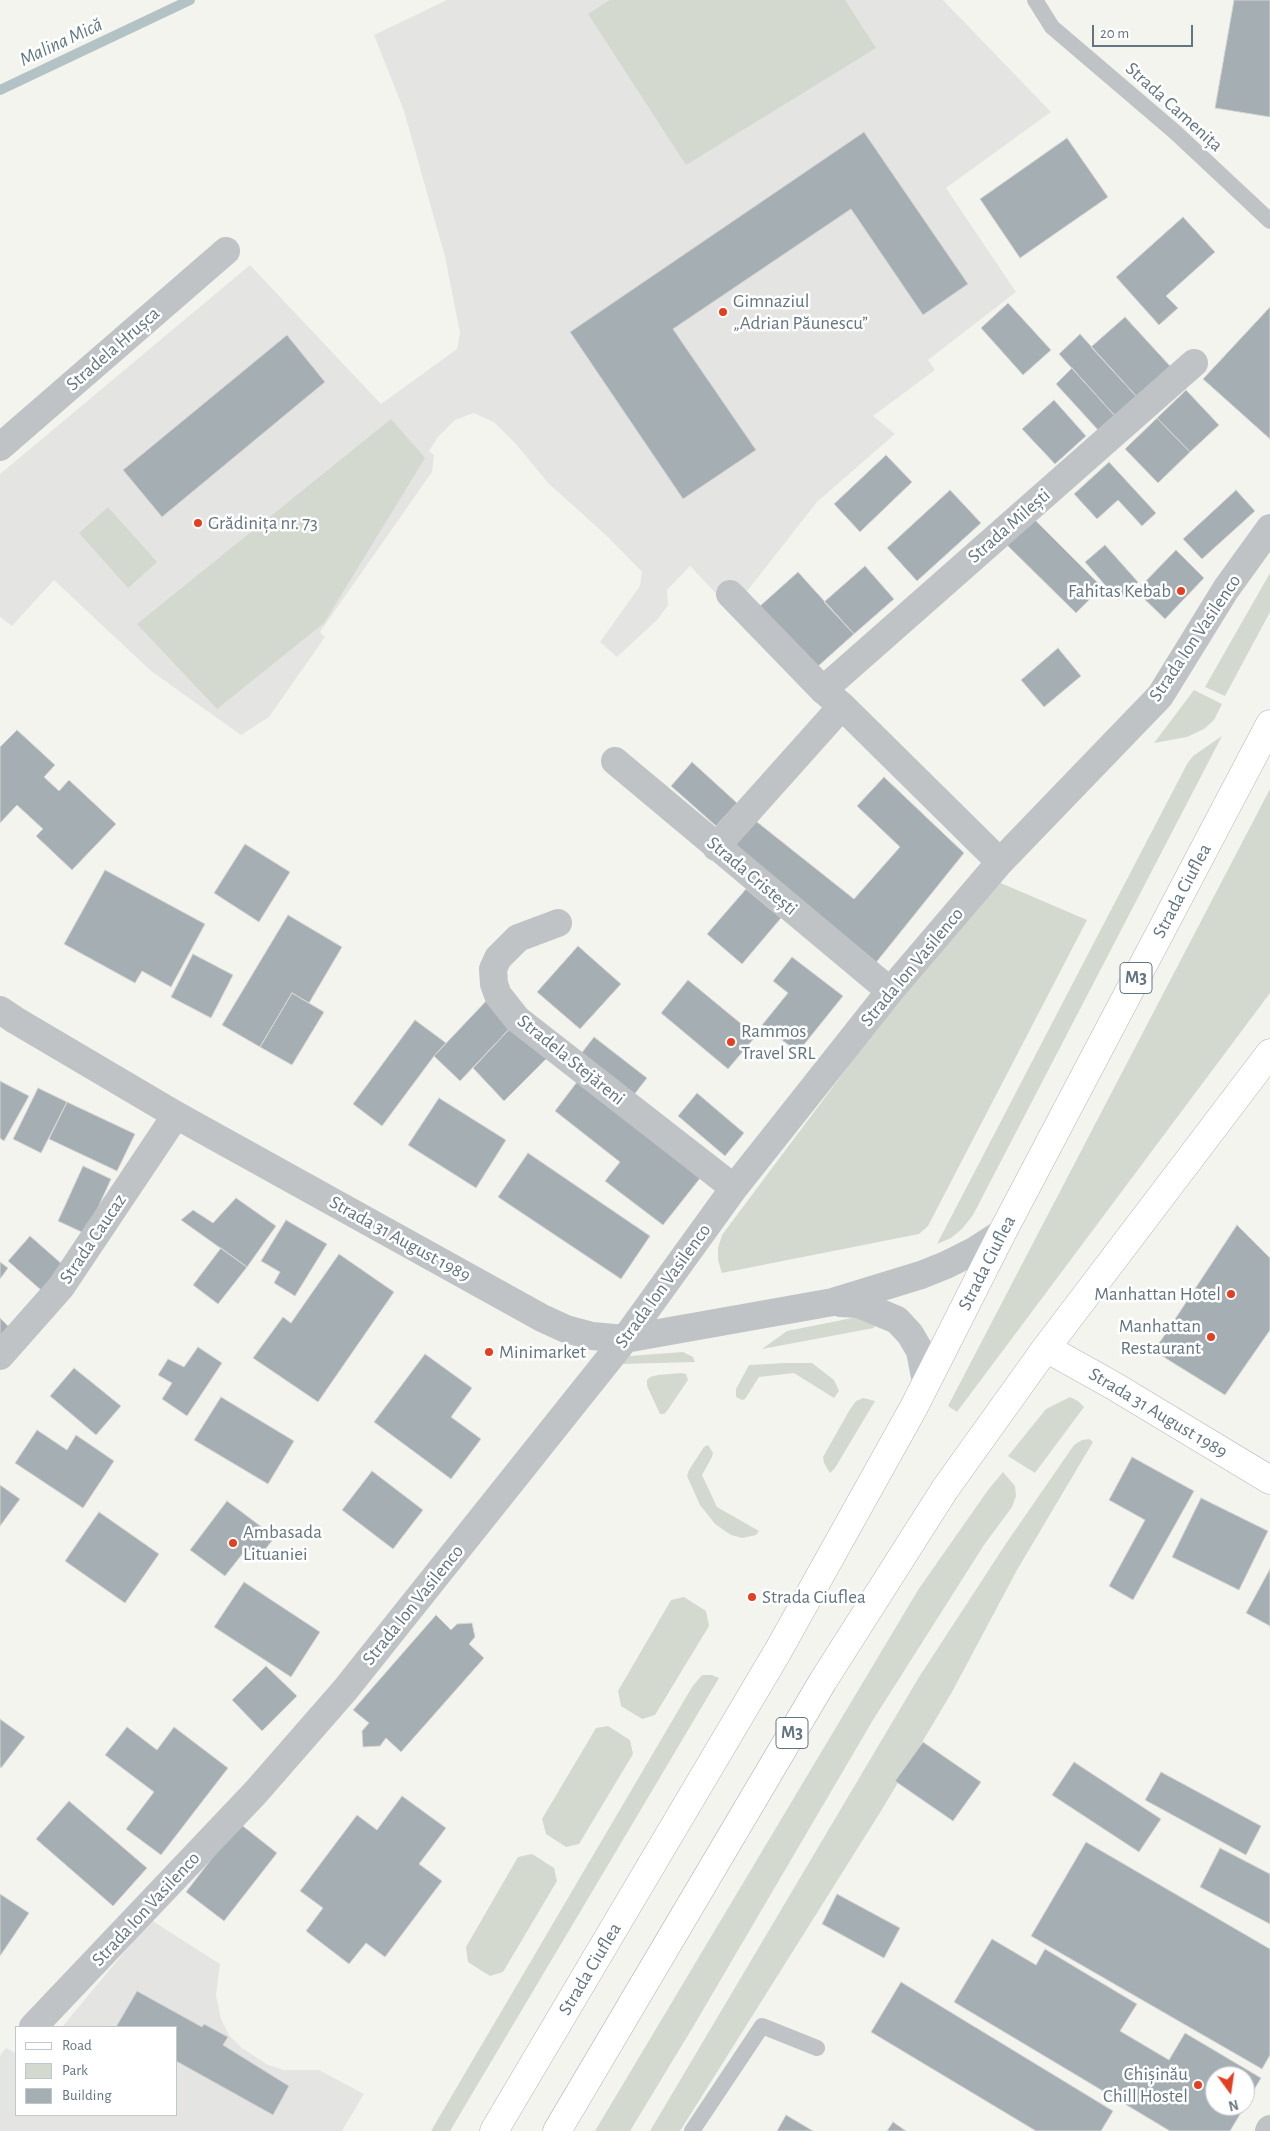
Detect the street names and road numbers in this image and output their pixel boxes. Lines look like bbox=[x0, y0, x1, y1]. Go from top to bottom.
street label: Strada Camenița bbox=[1121, 57, 1227, 157]
street label: Stradela Hrușca bbox=[62, 302, 164, 396]
street label: Strada Milești bbox=[963, 484, 1055, 568]
street label: Strada Ion Vasilenco bbox=[1144, 570, 1246, 706]
street label: Strada Cristești bbox=[702, 832, 802, 920]
street label: Strada Ciuflea bbox=[1148, 840, 1216, 942]
street label: Strada Ion Vasilenco bbox=[856, 903, 968, 1031]
road number: M3 bbox=[1120, 962, 1152, 994]
street label: Stradela Stejăreni bbox=[513, 1010, 629, 1110]
street label: Strada Caucaz bbox=[55, 1190, 131, 1288]
street label: Strada 31 August 1989 bbox=[325, 1191, 475, 1287]
street label: Strada Ciuflea bbox=[953, 1212, 1021, 1314]
street label: Strada Ion Vasilenco bbox=[610, 1219, 716, 1353]
street label: Strada 31 August 1989 bbox=[1084, 1363, 1232, 1463]
street label: Strada Ion Vasilenco bbox=[357, 1540, 469, 1670]
road number: M3 bbox=[776, 1718, 808, 1749]
street label: Strada Ion Vasilenco bbox=[87, 1847, 205, 1971]
street label: Strada Ciuflea bbox=[553, 1919, 627, 2019]

